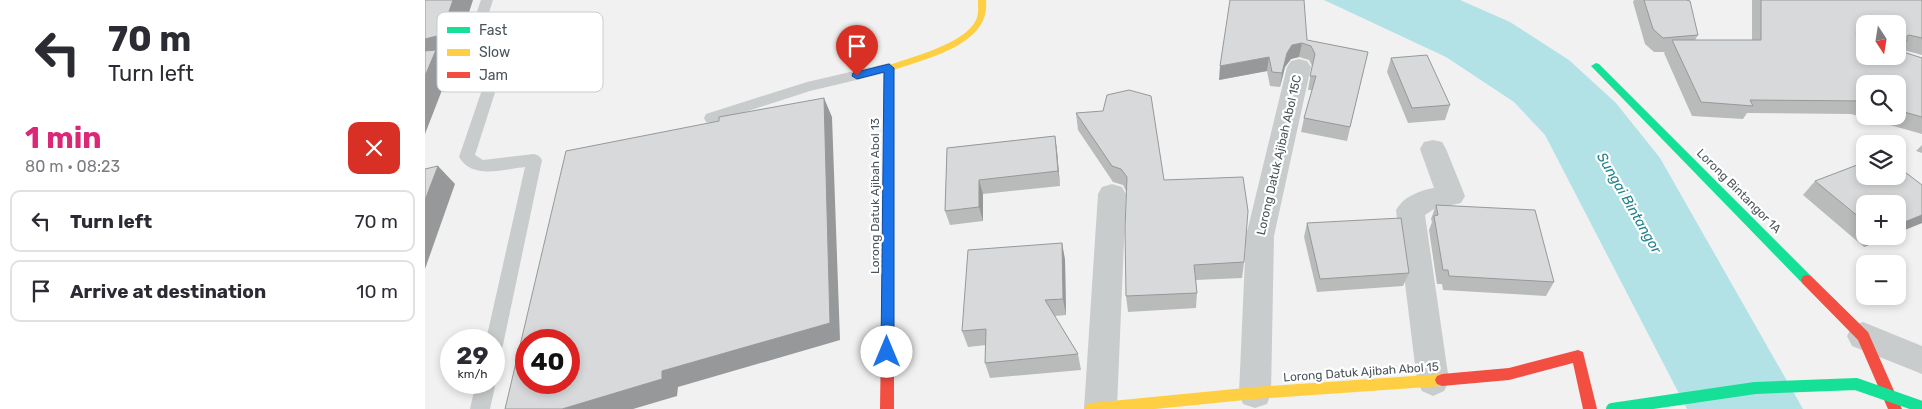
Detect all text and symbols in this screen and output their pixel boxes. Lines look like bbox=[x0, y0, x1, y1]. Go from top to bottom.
legend bbox=[437, 12, 603, 92]
north arrow bbox=[1856, 15, 1906, 65]
map controls bbox=[1856, 15, 1906, 305]
text: 70 m bbox=[108, 18, 191, 60]
icon: left bbox=[25, 20, 90, 85]
text: Fast bbox=[479, 22, 508, 39]
pin bbox=[836, 25, 878, 76]
icon: arrive bbox=[843, 32, 871, 60]
text: Slow bbox=[479, 44, 510, 61]
text: Turn left bbox=[108, 60, 194, 87]
text: Jam bbox=[479, 67, 508, 84]
street label: Lorong Datuk Ajibah Abol 15C bbox=[1254, 74, 1304, 236]
button: search bbox=[1856, 75, 1906, 125]
street label: Lorong Datuk Ajibah Abol 13 bbox=[868, 118, 882, 274]
text: 1 min bbox=[25, 120, 102, 156]
button: close bbox=[348, 122, 400, 174]
button: layers bbox=[1856, 135, 1906, 185]
street label: Lorong Bintangor 1A bbox=[1694, 146, 1784, 236]
water label: Sungai Bintangor bbox=[1593, 149, 1665, 257]
text: 80 m · 08:23 bbox=[25, 157, 120, 176]
button: + bbox=[1856, 195, 1906, 245]
icon: left bbox=[27, 207, 55, 235]
text: Turn left bbox=[70, 210, 152, 233]
text: 70 m bbox=[355, 210, 398, 233]
button: − bbox=[1856, 255, 1906, 305]
icon: arrive bbox=[27, 277, 55, 305]
text: Arrive at destination bbox=[70, 280, 266, 303]
text: 10 m bbox=[356, 280, 398, 303]
position arrow bbox=[860, 325, 912, 377]
speed limit sign: 40 bbox=[515, 329, 580, 394]
text: 29 bbox=[456, 341, 489, 370]
street label: Lorong Datuk Ajibah Abol 15 bbox=[1283, 360, 1439, 384]
text: km/h bbox=[458, 367, 487, 381]

